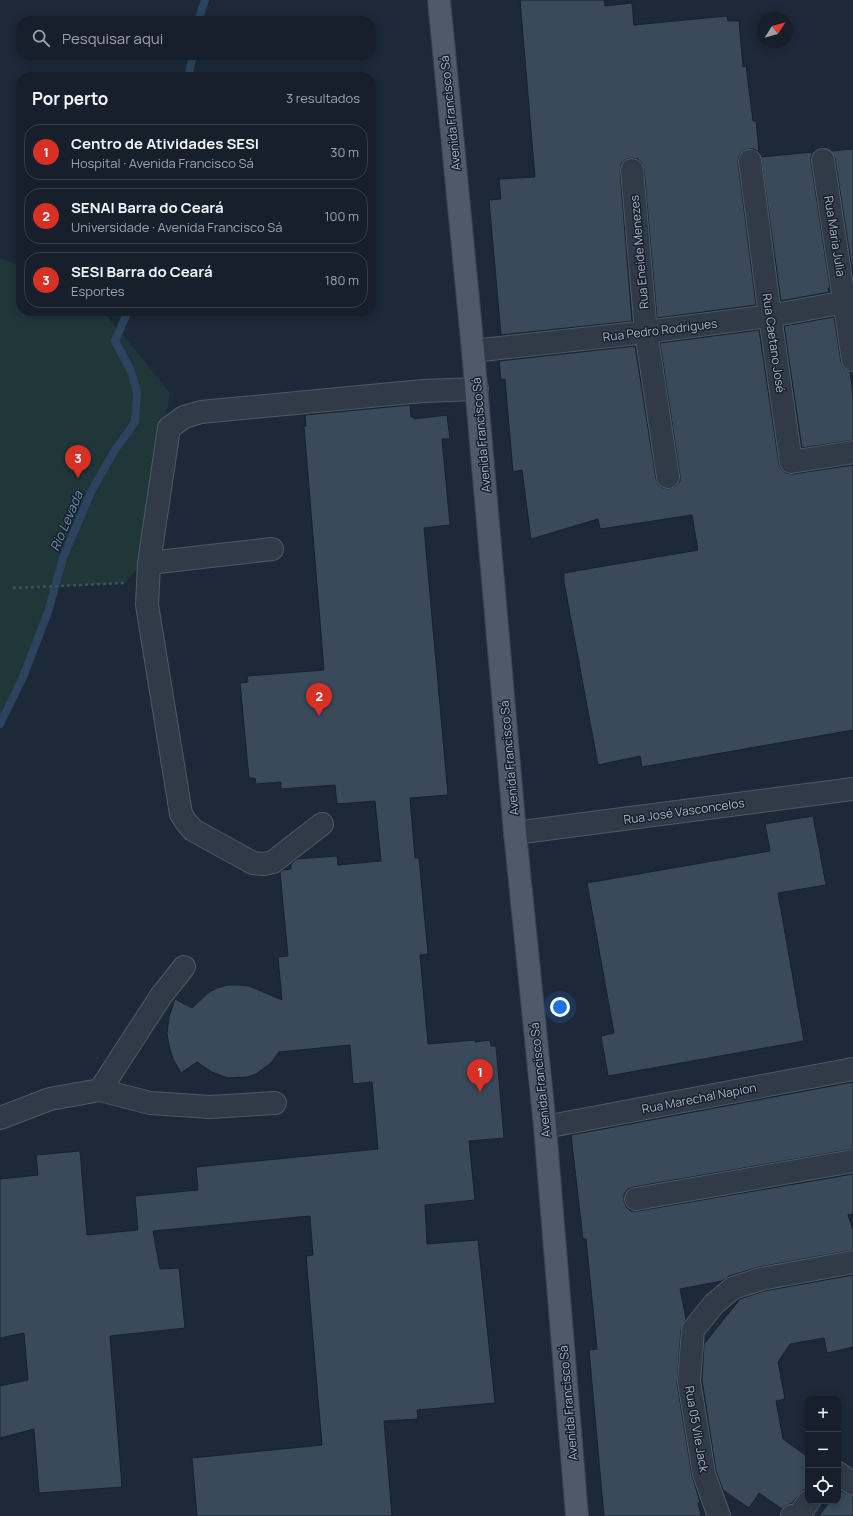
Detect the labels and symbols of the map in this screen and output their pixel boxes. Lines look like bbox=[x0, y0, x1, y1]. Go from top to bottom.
north arrow bbox=[757, 12, 793, 48]
street label: Avenida Francisco Sá bbox=[436, 55, 464, 171]
street label: Rua Eneide Menezes bbox=[626, 194, 652, 310]
street label: Rua Maria Julia bbox=[820, 194, 850, 278]
street label: Rua Caetano José bbox=[759, 292, 789, 394]
street label: Rua Pedro Rodrigues bbox=[602, 315, 718, 345]
street label: Avenida Francisco Sá bbox=[468, 377, 494, 493]
pin: 3 bbox=[65, 445, 91, 478]
water label: Rio Levada bbox=[45, 487, 87, 554]
pin: 2 bbox=[306, 683, 332, 716]
street label: Avenida Francisco Sá bbox=[496, 700, 522, 816]
street label: Rua José Vasconcelos bbox=[622, 794, 746, 828]
your location bbox=[550, 997, 570, 1017]
street label: Avenida Francisco Sá bbox=[526, 1022, 554, 1138]
pin: 1 bbox=[467, 1059, 493, 1092]
street label: Rua Marechal Napion bbox=[640, 1079, 758, 1117]
street label: Avenida Francisco Sá bbox=[555, 1345, 581, 1461]
street label: Rua 05 Vile Jack bbox=[681, 1385, 713, 1474]

